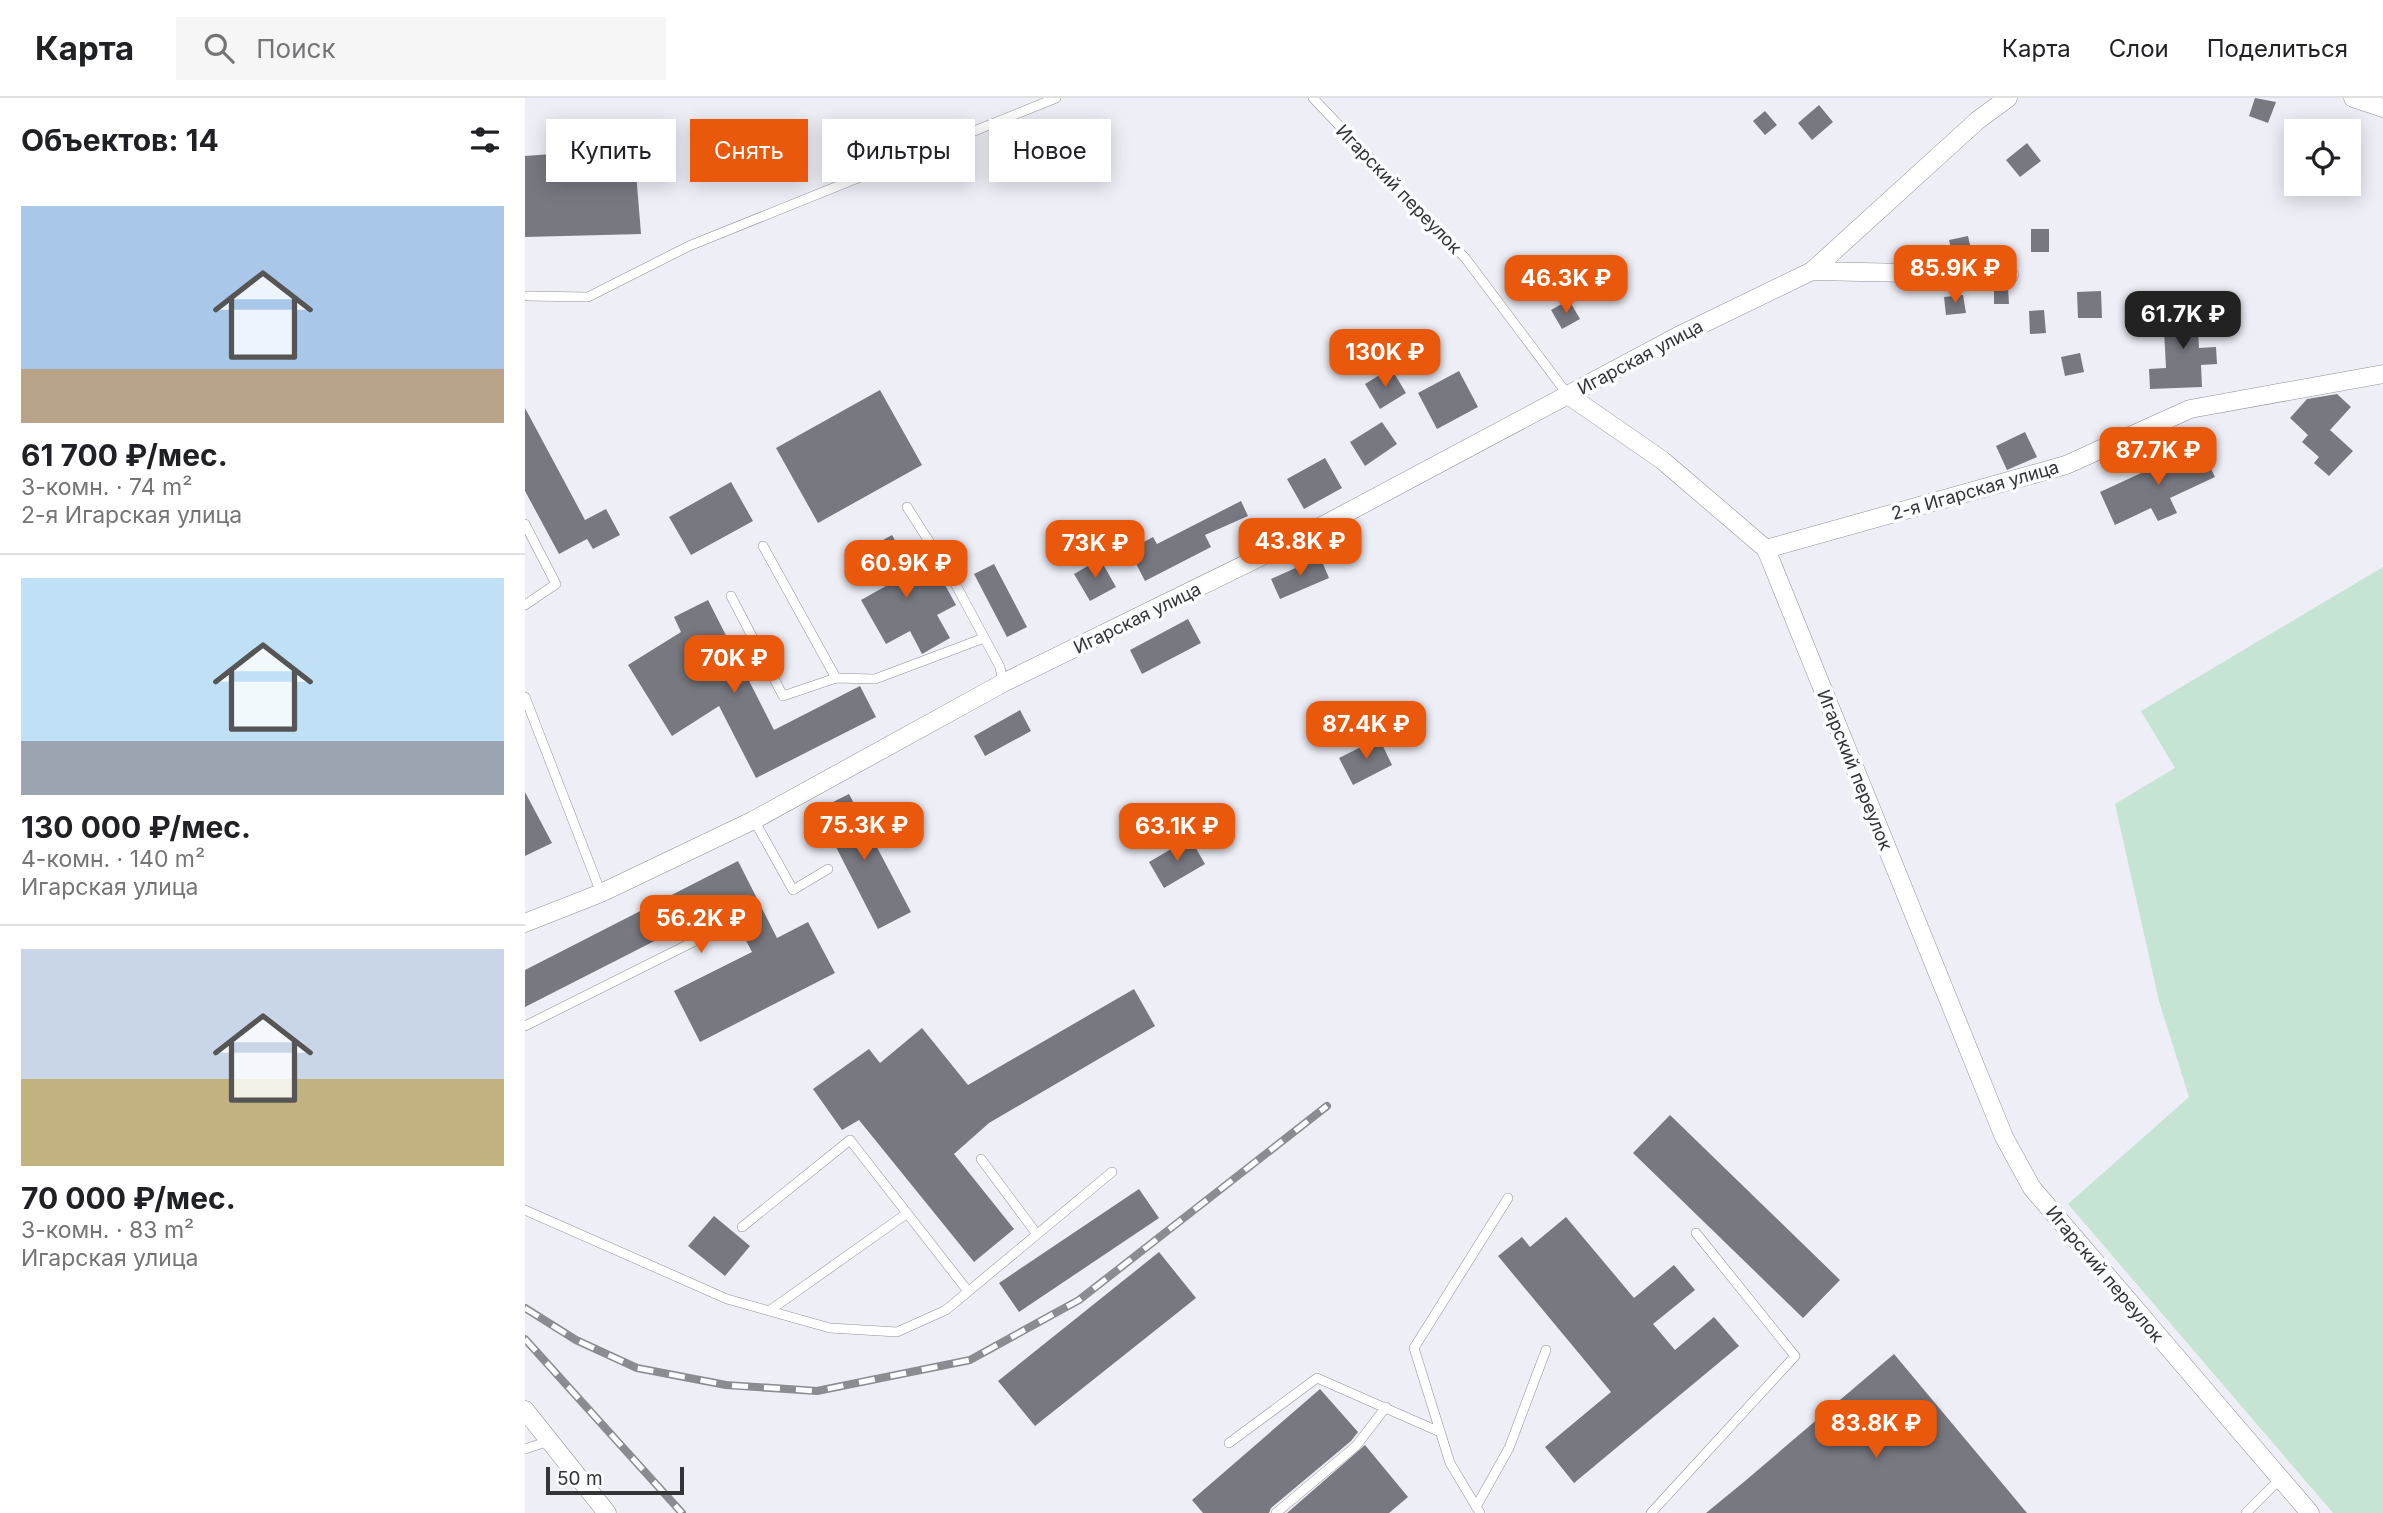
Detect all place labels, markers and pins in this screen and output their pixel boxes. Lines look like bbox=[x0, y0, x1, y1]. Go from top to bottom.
pin: 85.9K ₽ bbox=[1890, 246, 2020, 305]
pin: 46.3K ₽ bbox=[1501, 256, 1631, 315]
pin: 61.7K ₽ bbox=[2118, 292, 2248, 351]
pin: 130K ₽ bbox=[1328, 330, 1442, 389]
pin: 87.7K ₽ bbox=[2093, 428, 2223, 487]
pin: 43.8K ₽ bbox=[1235, 518, 1365, 578]
pin: 73K ₽ bbox=[1046, 520, 1144, 580]
pin: 60.9K ₽ bbox=[841, 540, 971, 600]
pin: 70K ₽ bbox=[685, 636, 783, 695]
pin: 87.4K ₽ bbox=[1301, 702, 1431, 761]
pin: 75.3K ₽ bbox=[799, 802, 929, 862]
pin: 63.1K ₽ bbox=[1112, 804, 1242, 863]
pin: 56.2K ₽ bbox=[636, 896, 766, 955]
pin: 83.8K ₽ bbox=[1811, 1400, 1941, 1460]

